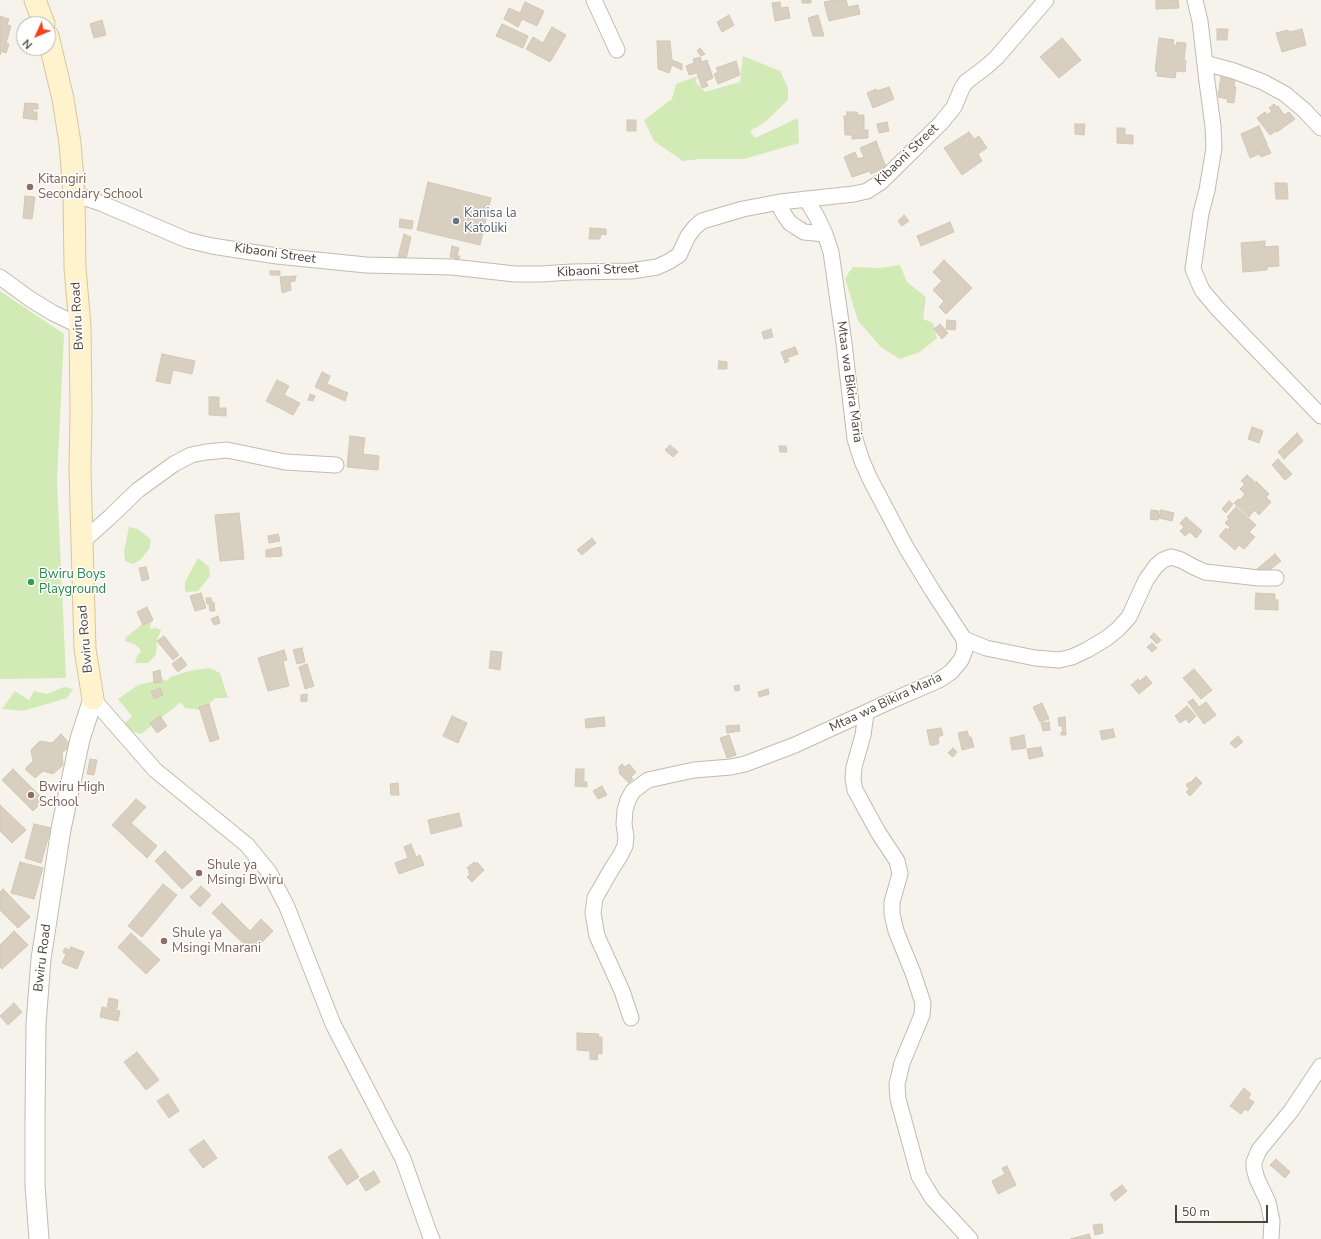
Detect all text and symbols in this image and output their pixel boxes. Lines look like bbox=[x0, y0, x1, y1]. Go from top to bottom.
north arrow bbox=[16, 16, 56, 56]
text: N bbox=[19, 36, 36, 52]
street label: Kibaoni Street bbox=[872, 121, 942, 189]
place label: Kitangiri Secondary School bbox=[38, 172, 143, 203]
marker: Kitangiri Secondary School bbox=[25, 182, 35, 192]
place label: Kanisa la Katoliki bbox=[464, 206, 517, 237]
marker: Kanisa la Katoliki bbox=[451, 216, 461, 226]
street label: Kibaoni Street bbox=[233, 241, 317, 267]
street label: Kibaoni Street bbox=[557, 261, 639, 281]
street label: Bwiru Road bbox=[68, 282, 88, 350]
street label: Mtaa wa Bikira Maria bbox=[833, 320, 865, 444]
place label: Bwiru Boys Playground bbox=[39, 567, 106, 598]
marker: Bwiru Boys Playground bbox=[26, 577, 36, 587]
street label: Bwiru Road bbox=[75, 604, 97, 674]
street label: Mtaa wa Bikira Maria bbox=[827, 670, 945, 736]
place label: Bwiru High School bbox=[39, 780, 105, 811]
marker: Bwiru High School bbox=[26, 790, 36, 800]
place label: Shule ya Msingi Bwiru bbox=[207, 858, 283, 889]
marker: Shule ya Msingi Bwiru bbox=[194, 868, 204, 878]
street label: Bwiru Road bbox=[31, 923, 55, 993]
place label: Shule ya Msingi Mnarani bbox=[172, 926, 261, 957]
marker: Shule ya Msingi Mnarani bbox=[159, 936, 169, 946]
scale bar bbox=[1177, 1197, 1270, 1223]
text: 50 m bbox=[1182, 1204, 1210, 1220]

